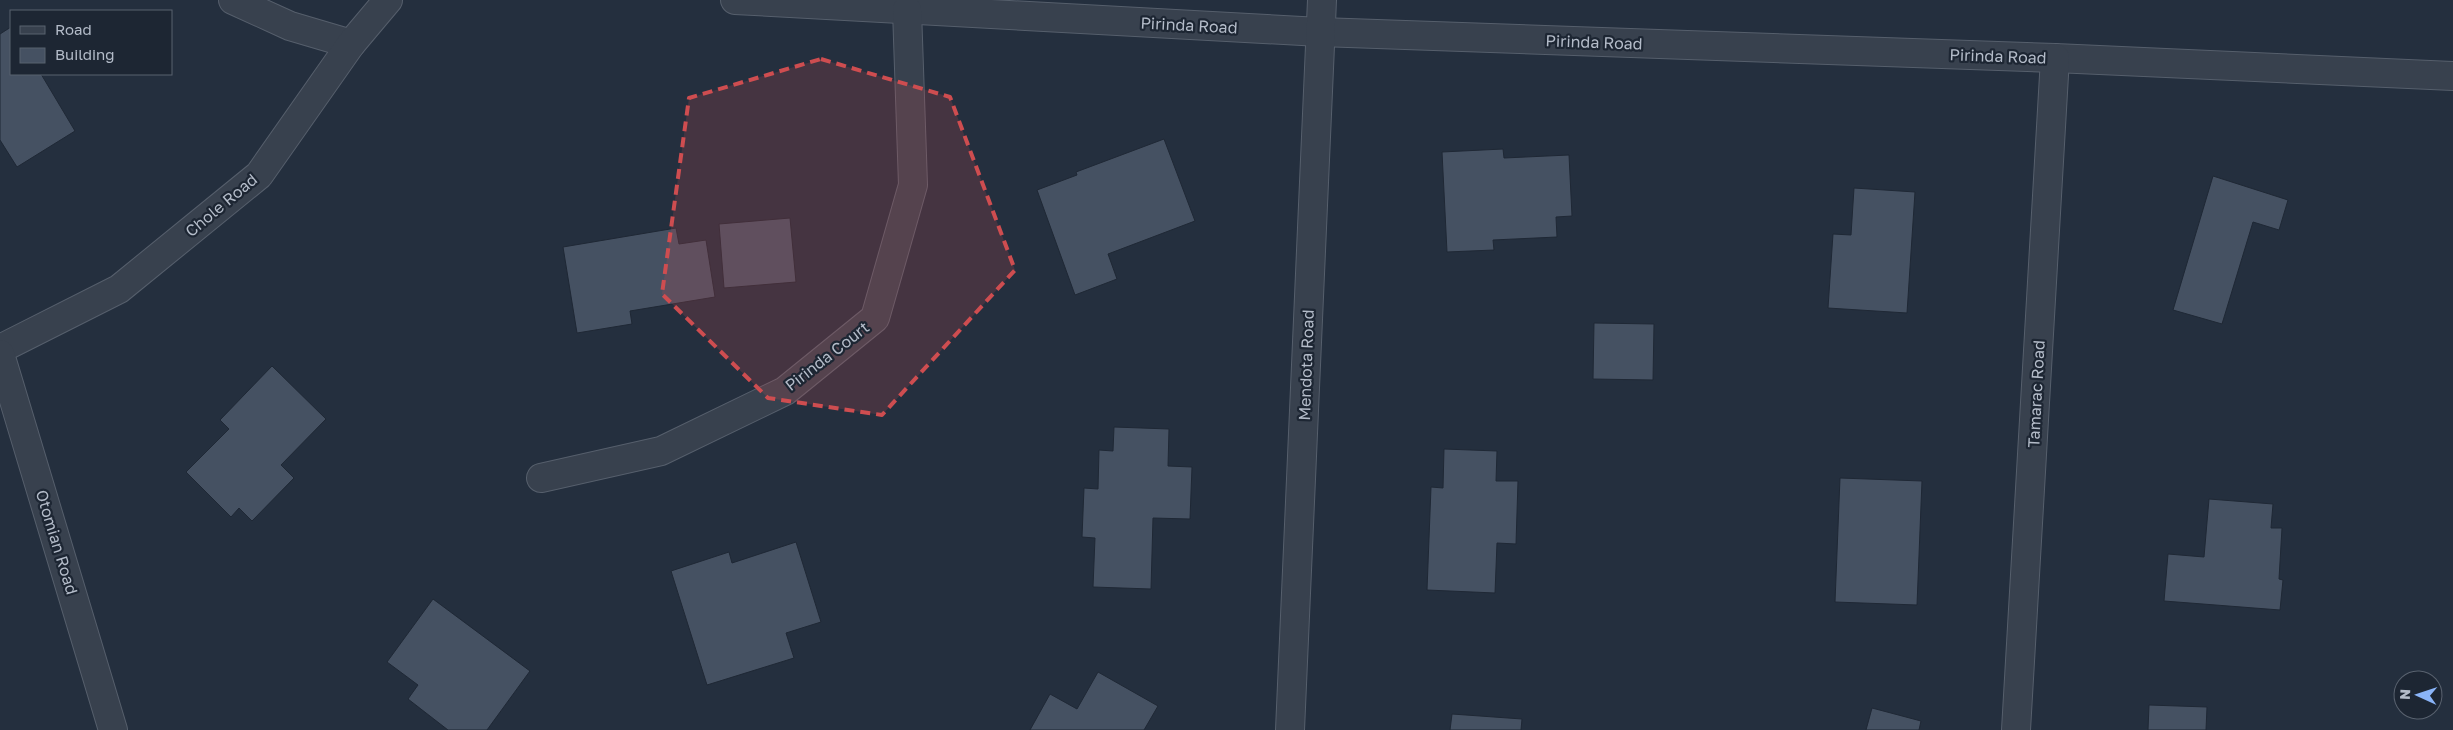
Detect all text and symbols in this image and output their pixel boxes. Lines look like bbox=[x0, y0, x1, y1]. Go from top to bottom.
legend bbox=[10, 10, 172, 75]
street label: Pirinda Road bbox=[1140, 12, 1238, 38]
text: Road bbox=[55, 20, 92, 38]
street label: Pirinda Road bbox=[1545, 30, 1643, 54]
street label: Pirinda Road bbox=[1949, 44, 2047, 68]
text: Building bbox=[55, 45, 115, 63]
street label: Chole Road bbox=[181, 169, 261, 241]
street label: Mendota Road bbox=[1294, 309, 1318, 421]
street label: Pirinda Court bbox=[781, 317, 873, 395]
street label: Tamarac Road bbox=[2023, 340, 2049, 448]
street label: Otomian Road bbox=[32, 487, 82, 597]
north arrow bbox=[2393, 670, 2443, 720]
text: N bbox=[2396, 689, 2413, 700]

